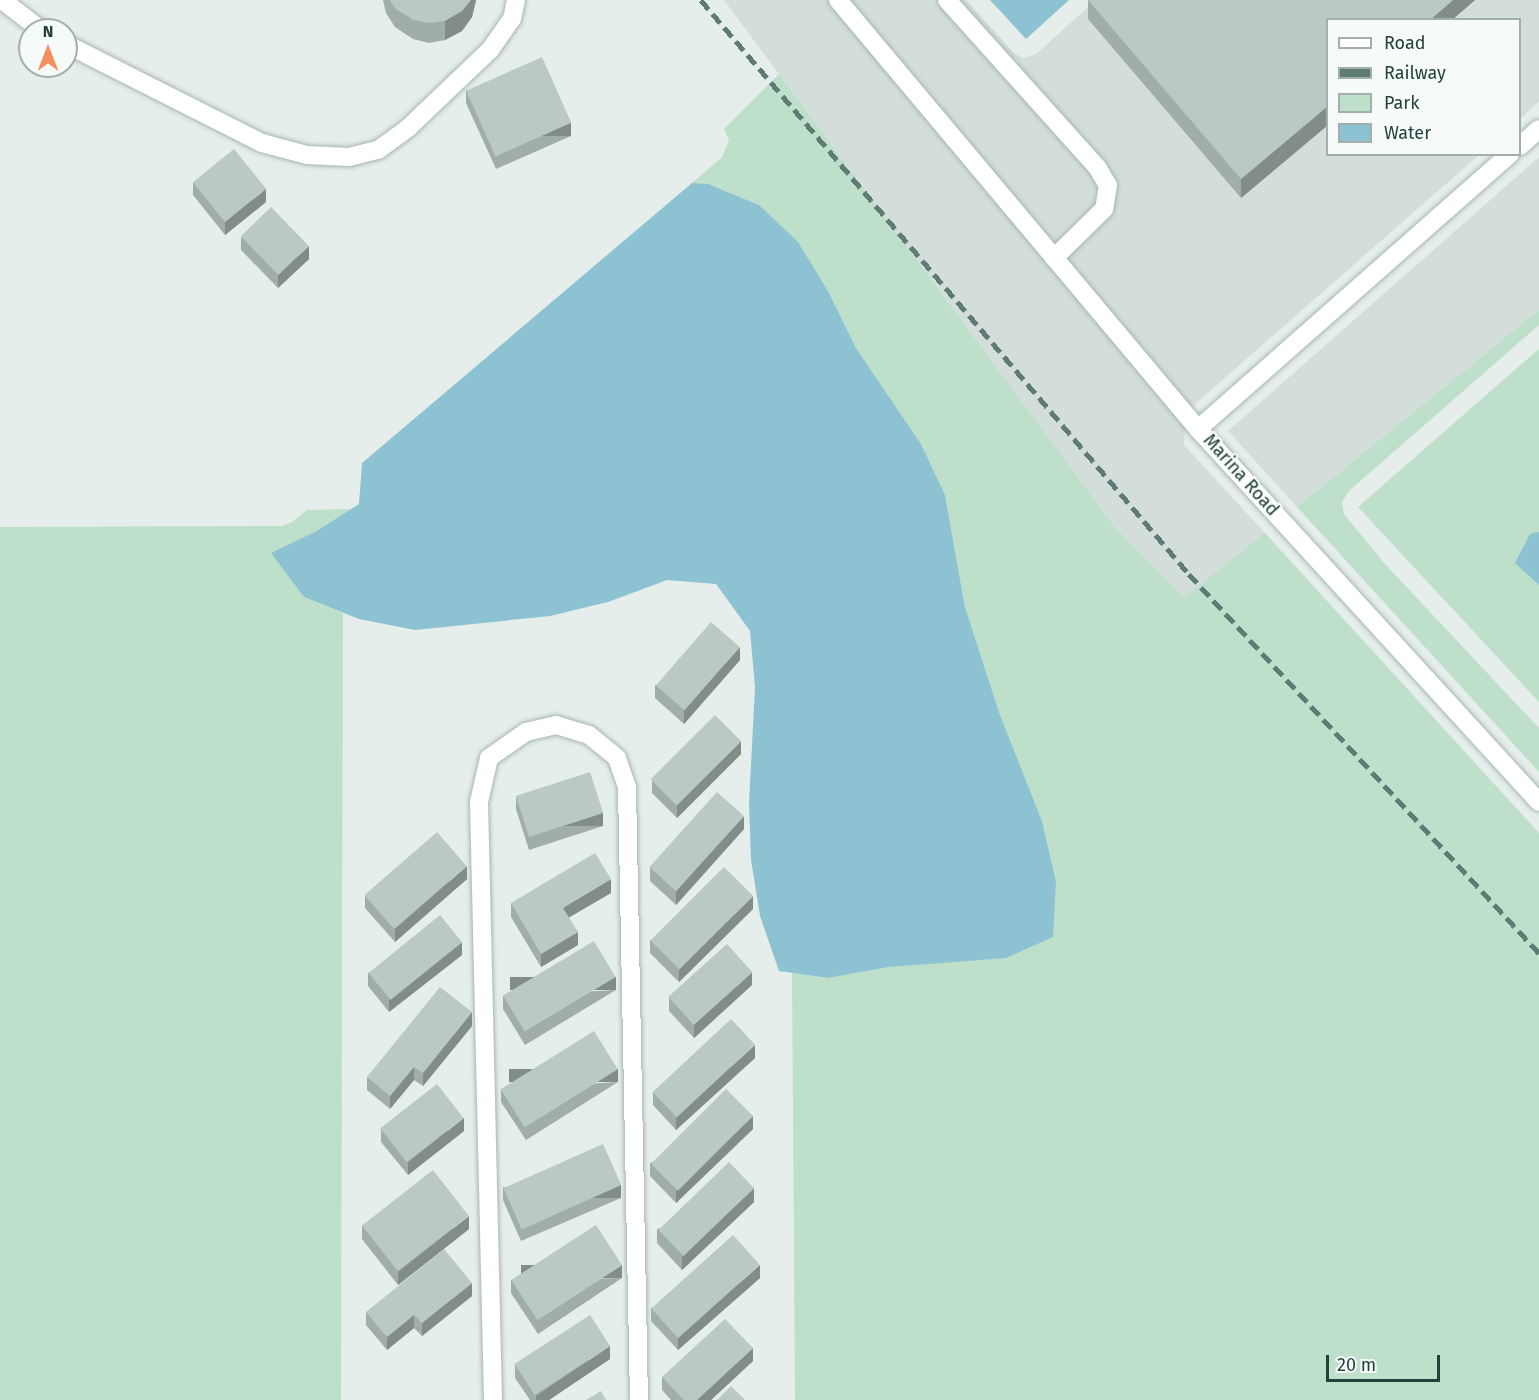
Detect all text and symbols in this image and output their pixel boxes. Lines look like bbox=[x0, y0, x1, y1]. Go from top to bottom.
north arrow bbox=[18, 18, 78, 78]
legend bbox=[1326, 18, 1521, 156]
text: N bbox=[43, 22, 53, 41]
text: Road bbox=[1384, 32, 1426, 54]
text: Railway bbox=[1384, 62, 1446, 84]
text: Park bbox=[1384, 92, 1419, 114]
text: Water bbox=[1384, 122, 1431, 144]
street label: Marina Road bbox=[1199, 430, 1283, 520]
scale bar bbox=[1329, 1343, 1443, 1381]
text: 20 m bbox=[1337, 1354, 1376, 1376]

